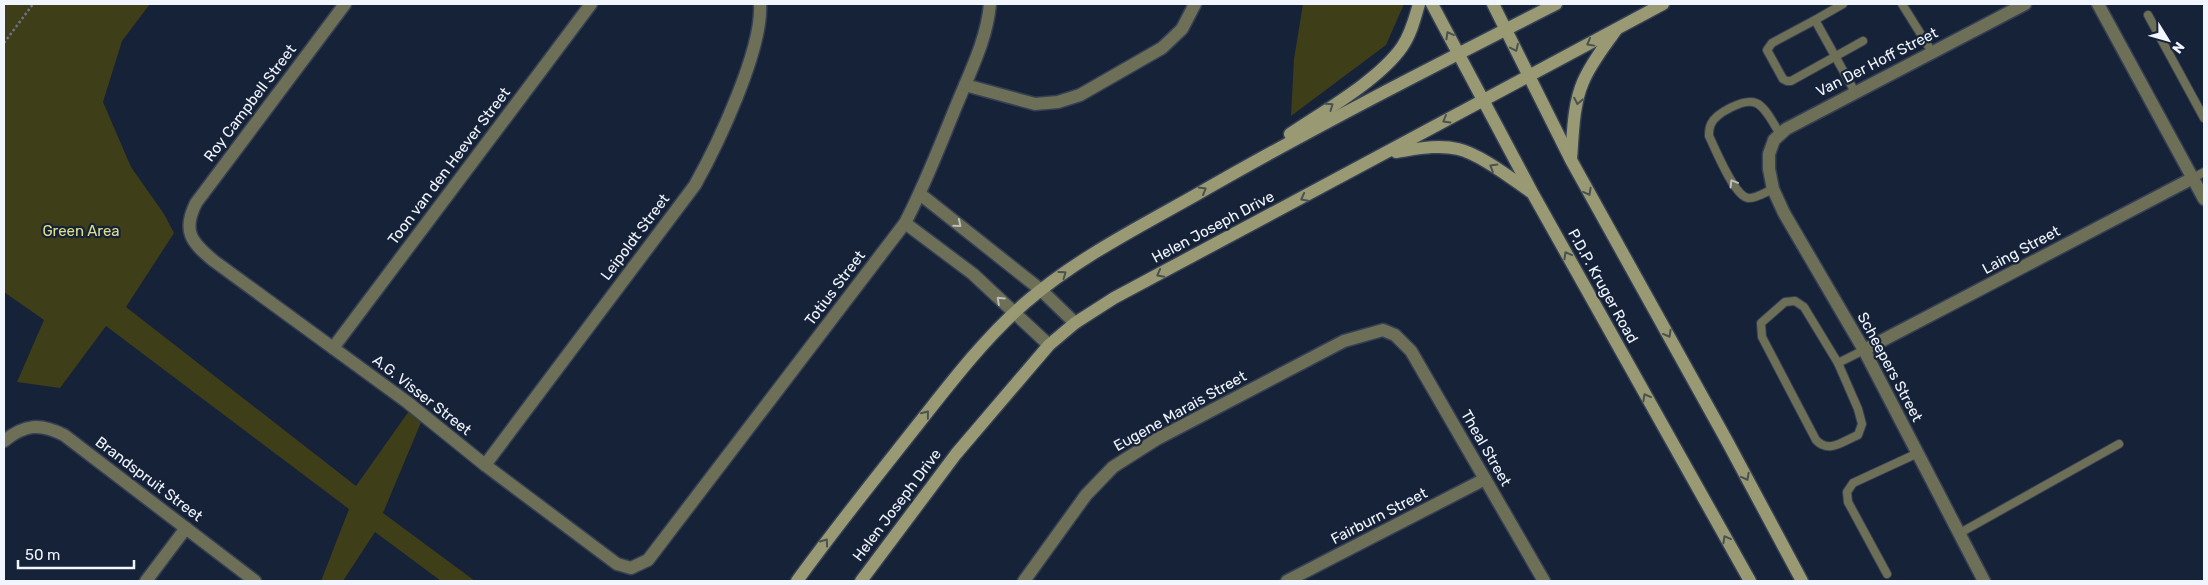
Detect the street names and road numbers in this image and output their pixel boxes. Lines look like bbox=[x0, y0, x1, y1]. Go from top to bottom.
street label: Van Der Hoff Street bbox=[1813, 23, 1941, 100]
street label: Roy Campbell Street bbox=[200, 41, 300, 165]
street label: Toon van den Heever Street bbox=[384, 84, 514, 248]
street label: Helen Joseph Drive bbox=[1149, 187, 1277, 267]
street label: Leipoldt Street bbox=[597, 190, 673, 284]
street label: Laing Street bbox=[1979, 222, 2063, 278]
street label: P.D.P. Kruger Road bbox=[1564, 226, 1642, 346]
street label: Totius Street bbox=[801, 247, 869, 329]
street label: Scheepers Street bbox=[1854, 309, 1926, 425]
street label: A.G. Visser Street bbox=[369, 351, 475, 439]
street label: Eugene Marais Street bbox=[1111, 367, 1250, 455]
street label: Theal Street bbox=[1457, 407, 1515, 489]
street label: Brandspruit Street bbox=[92, 433, 206, 525]
street label: Helen Joseph Drive bbox=[849, 445, 945, 565]
street label: Fairburn Street bbox=[1328, 484, 1430, 548]

